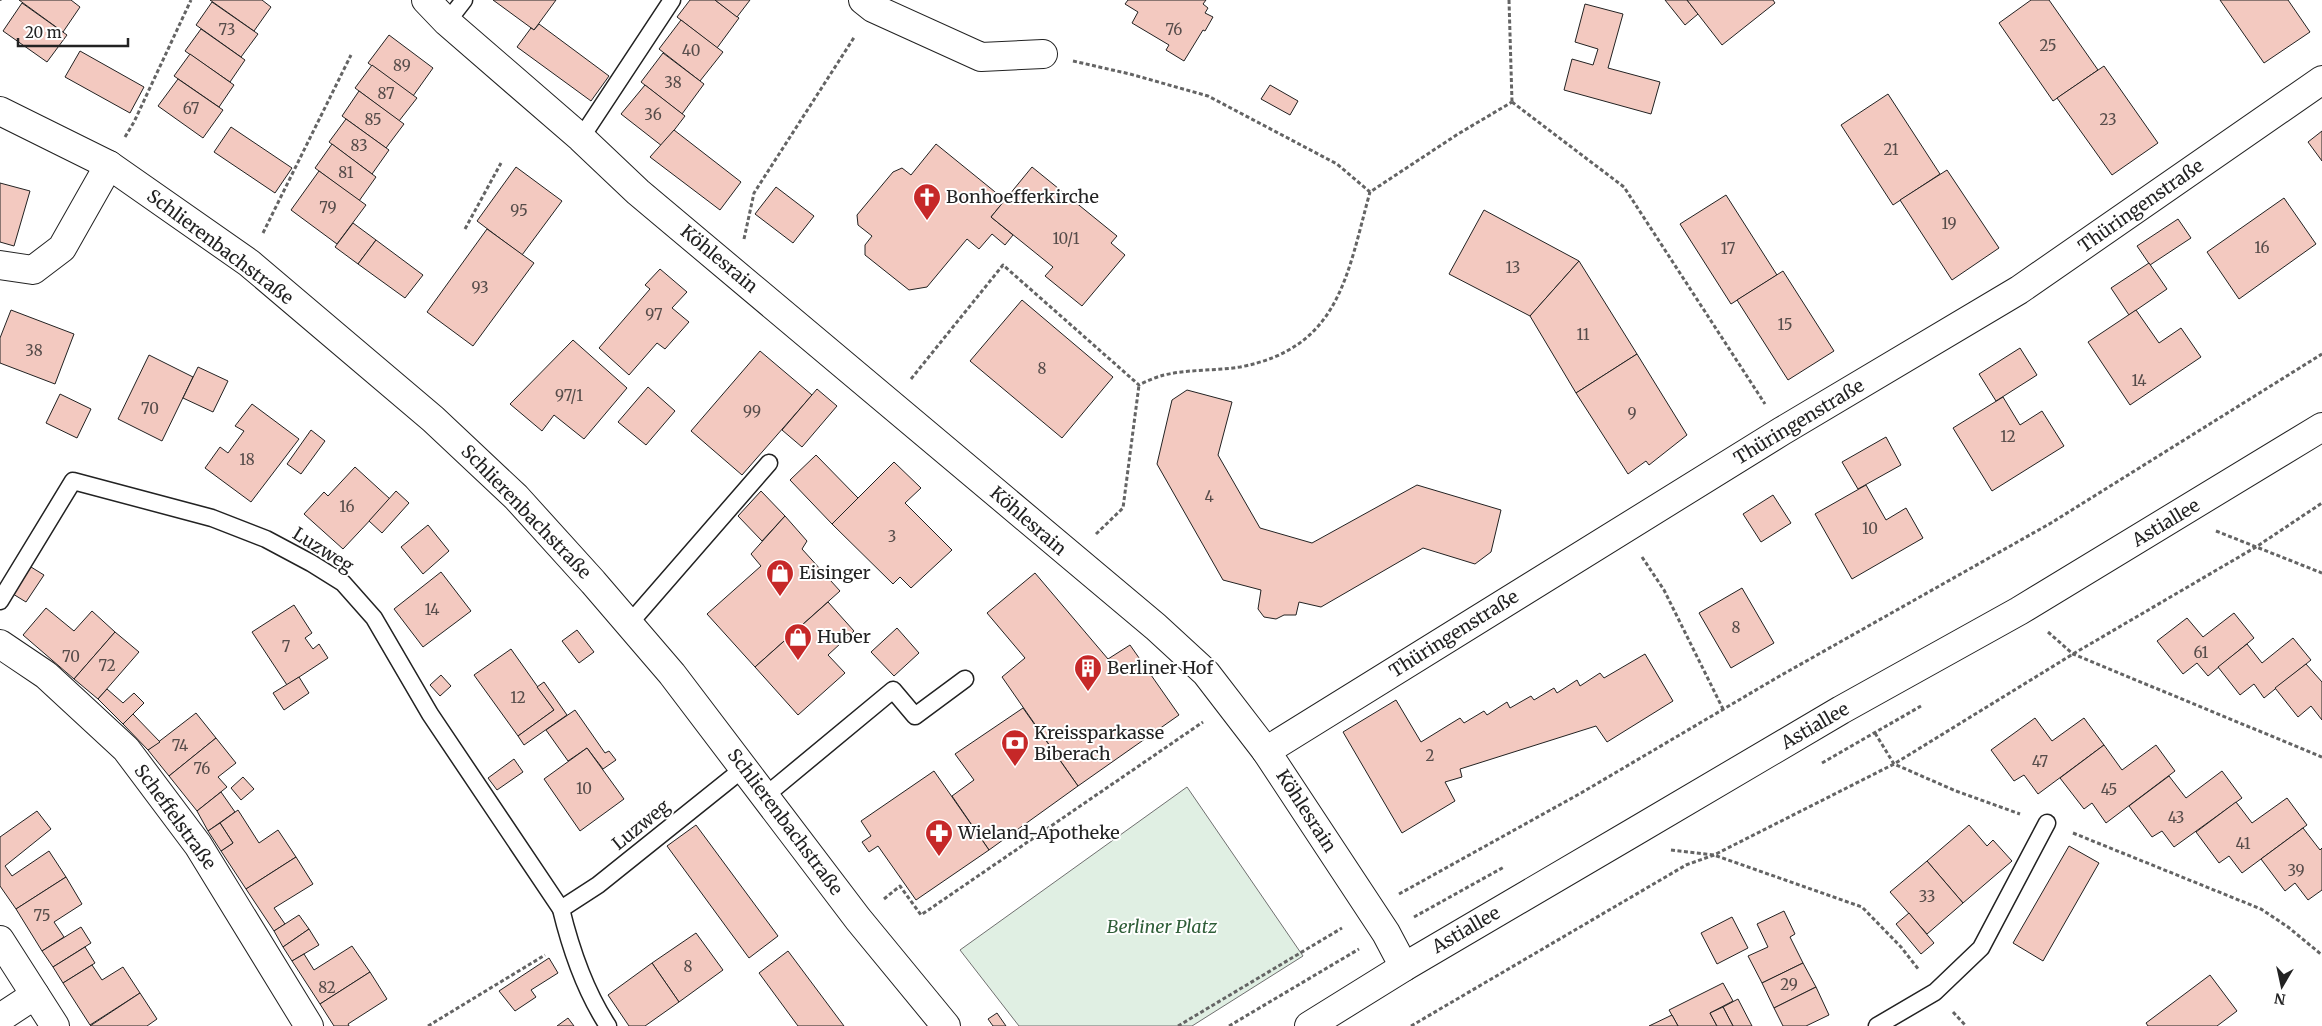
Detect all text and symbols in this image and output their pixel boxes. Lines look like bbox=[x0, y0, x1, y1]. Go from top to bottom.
scale bar bbox=[18, 15, 128, 47]
house number: 73 bbox=[219, 20, 235, 39]
house number: 76 bbox=[1166, 20, 1182, 39]
text: 20 m bbox=[25, 23, 62, 42]
house number: 25 bbox=[2039, 36, 2057, 55]
house number: 40 bbox=[682, 41, 700, 60]
house number: 89 bbox=[393, 56, 411, 75]
house number: 38 bbox=[664, 73, 682, 92]
house number: 87 bbox=[377, 84, 395, 103]
house number: 67 bbox=[183, 99, 200, 118]
house number: 36 bbox=[644, 105, 662, 124]
house number: 85 bbox=[364, 110, 382, 129]
house number: 23 bbox=[2100, 110, 2116, 129]
house number: 83 bbox=[351, 136, 368, 155]
house number: 21 bbox=[1883, 140, 1899, 159]
street label: Thüringenstraße bbox=[2074, 154, 2208, 257]
house number: 81 bbox=[338, 163, 354, 182]
church icon: Bonhoefferkirche bbox=[912, 182, 942, 221]
street label: Schlierenbachstraße bbox=[143, 184, 298, 309]
place label: Bonhoefferkirche bbox=[946, 185, 1099, 208]
house number: 79 bbox=[319, 198, 337, 217]
house number: 95 bbox=[510, 201, 528, 220]
house number: 19 bbox=[1941, 214, 1957, 233]
street label: Köhlesrain bbox=[676, 220, 763, 298]
house number: 10/1 bbox=[1052, 229, 1080, 248]
house number: 16 bbox=[2254, 238, 2270, 257]
house number: 17 bbox=[1721, 239, 1736, 258]
house number: 13 bbox=[1506, 258, 1520, 277]
house number: 93 bbox=[471, 278, 489, 297]
house number: 97 bbox=[645, 305, 663, 324]
house number: 15 bbox=[1777, 315, 1793, 334]
house number: 11 bbox=[1576, 325, 1590, 344]
house number: 38 bbox=[25, 341, 43, 360]
house number: 8 bbox=[1038, 359, 1047, 378]
house number: 14 bbox=[2131, 371, 2147, 390]
street label: Thüringenstraße bbox=[1729, 374, 1868, 470]
house number: 97/1 bbox=[555, 386, 583, 405]
house number: 70 bbox=[141, 399, 159, 418]
house number: 99 bbox=[743, 402, 761, 421]
house number: 9 bbox=[1627, 404, 1637, 423]
house number: 12 bbox=[2000, 427, 2016, 446]
street label: Schlierenbachstraße bbox=[456, 440, 596, 583]
house number: 18 bbox=[239, 450, 255, 469]
street label: Köhlesrain bbox=[985, 481, 1071, 560]
house number: 4 bbox=[1204, 487, 1214, 506]
street label: Astiallee bbox=[2127, 494, 2204, 552]
house number: 16 bbox=[339, 497, 355, 516]
house number: 10 bbox=[1862, 519, 1878, 538]
street label: Luzweg bbox=[288, 522, 358, 577]
house number: 3 bbox=[888, 527, 896, 546]
shop icon: Eisinger bbox=[765, 558, 795, 597]
place label: Eisinger bbox=[799, 561, 871, 584]
street label: Thüringenstraße bbox=[1385, 585, 1523, 683]
house number: 14 bbox=[424, 600, 440, 619]
house number: 8 bbox=[1732, 618, 1741, 637]
shop icon: Huber bbox=[783, 622, 813, 661]
place label: Huber bbox=[817, 625, 871, 648]
house number: 7 bbox=[282, 637, 291, 656]
house number: 61 bbox=[2194, 643, 2209, 662]
house number: 70 bbox=[62, 647, 80, 666]
building icon: Berliner Hof bbox=[1073, 653, 1103, 692]
house number: 72 bbox=[98, 656, 116, 675]
place label: Berliner Hof bbox=[1107, 656, 1214, 679]
house number: 12 bbox=[510, 688, 526, 707]
street label: Astiallee bbox=[1776, 697, 1853, 755]
place label: Kreissparkasse Biberach bbox=[1034, 721, 1164, 765]
bank icon: Kreissparkasse Biberach bbox=[1000, 728, 1030, 767]
house number: 74 bbox=[172, 736, 188, 755]
street label: Schlierenbachstraße bbox=[723, 744, 848, 899]
house number: 2 bbox=[1426, 746, 1435, 765]
house number: 47 bbox=[2032, 752, 2049, 771]
house number: 76 bbox=[194, 759, 210, 778]
street label: Scheffelstraße bbox=[129, 760, 221, 874]
street label: Köhlesrain bbox=[1271, 765, 1342, 856]
house number: 10 bbox=[576, 779, 592, 798]
house number: 45 bbox=[2101, 780, 2117, 799]
street label: Luzweg bbox=[607, 794, 674, 855]
house number: 43 bbox=[2168, 808, 2184, 827]
pharmacy icon: Wieland-Apotheke bbox=[924, 818, 954, 857]
place label: Wieland-Apotheke bbox=[957, 821, 1120, 844]
house number: 41 bbox=[2236, 834, 2251, 853]
house number: 39 bbox=[2287, 861, 2305, 880]
house number: 33 bbox=[1919, 887, 1935, 906]
street label: Astiallee bbox=[1427, 901, 1504, 959]
house number: 75 bbox=[34, 906, 50, 925]
park label: Berliner Platz bbox=[1107, 915, 1218, 938]
house number: 8 bbox=[684, 957, 693, 976]
north arrow bbox=[2257, 961, 2307, 1011]
house number: 29 bbox=[1780, 975, 1798, 994]
house number: 82 bbox=[318, 978, 336, 997]
text: N bbox=[2273, 989, 2287, 1009]

